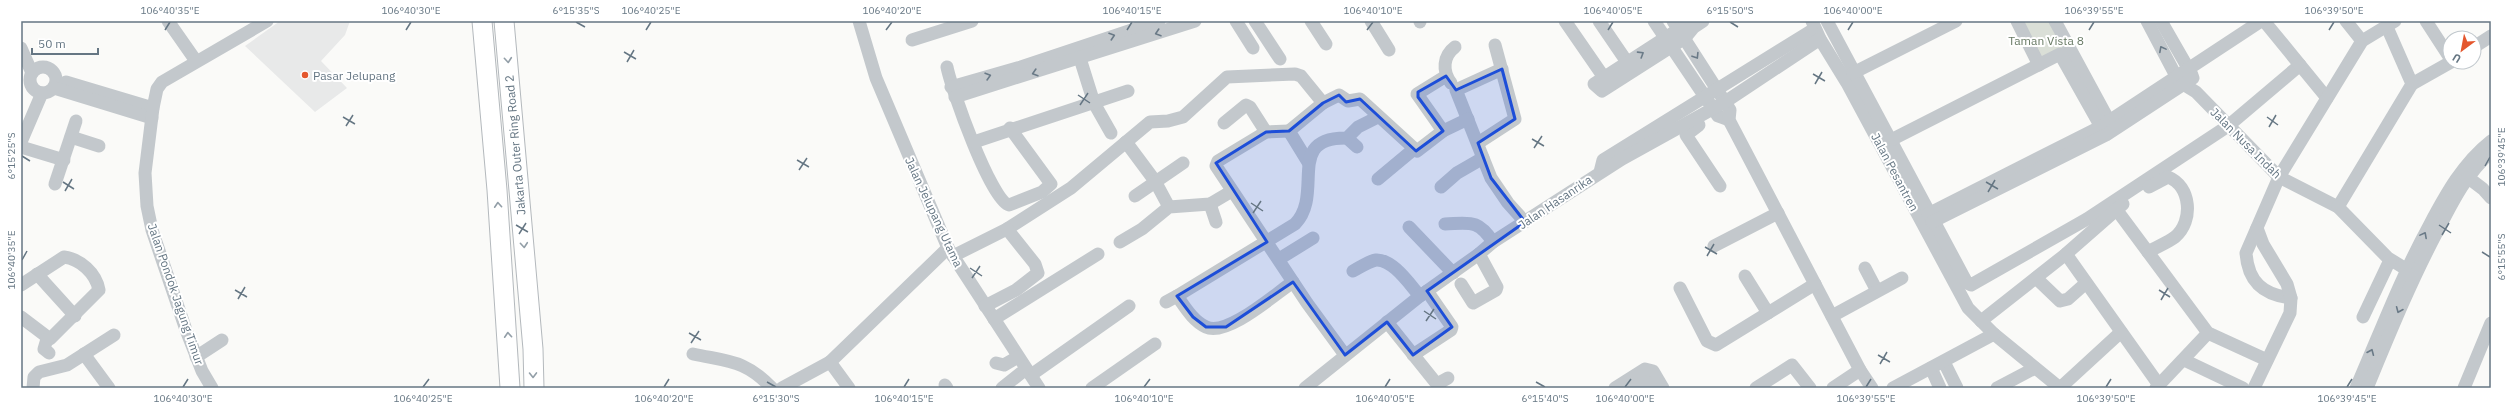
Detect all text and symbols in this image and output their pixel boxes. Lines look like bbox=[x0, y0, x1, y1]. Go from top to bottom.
text: 106°40'35"E bbox=[140, 4, 200, 17]
text: 106°40'30"E bbox=[381, 4, 441, 17]
text: 6°15'35"S bbox=[552, 4, 600, 17]
text: 106°40'25"E bbox=[621, 4, 681, 17]
text: 106°40'20"E bbox=[862, 4, 922, 17]
text: 106°40'15"E bbox=[1102, 4, 1162, 17]
text: 106°40'10"E bbox=[1343, 4, 1403, 17]
text: 106°40'05"E bbox=[1583, 4, 1643, 17]
text: 6°15'50"S bbox=[1706, 4, 1754, 17]
text: 106°40'00"E bbox=[1823, 4, 1883, 17]
text: 106°39'55"E bbox=[2064, 4, 2124, 17]
text: 106°39'50"E bbox=[2304, 4, 2364, 17]
one-way arrow bbox=[1155, 28, 1162, 37]
scale bar bbox=[32, 30, 98, 56]
north arrow bbox=[2442, 30, 2482, 70]
one-way arrow bbox=[1108, 33, 1115, 41]
park label: Taman Vista 8 bbox=[2008, 33, 2084, 48]
text: 50 m bbox=[38, 36, 66, 51]
one-way arrow bbox=[2159, 45, 2167, 53]
one-way arrow bbox=[1637, 51, 1644, 58]
text: U bbox=[2450, 51, 2464, 66]
one-way arrow bbox=[1691, 52, 1699, 59]
one-way arrow bbox=[503, 57, 512, 63]
place label: Pasar Jelupang bbox=[313, 68, 396, 83]
one-way arrow bbox=[1031, 68, 1038, 77]
marker: Pasar Jelupang bbox=[300, 70, 310, 80]
one-way arrow bbox=[985, 73, 992, 81]
street label: Jakarta Outer Ring Road 2 bbox=[501, 74, 529, 216]
street label: Jalan Nusa Indah bbox=[2207, 104, 2285, 182]
text: 106°39'45"E bbox=[2495, 127, 2508, 187]
street label: Jalan Pesantren bbox=[1868, 130, 1922, 214]
text: 6°15'25"S bbox=[5, 132, 18, 180]
street label: Jalan Jelupang Utama bbox=[902, 155, 966, 270]
street label: Jalan Hasanrika bbox=[1515, 171, 1595, 232]
one-way arrow bbox=[494, 202, 503, 208]
street label: Jalan Pondok Jagung Timur bbox=[145, 221, 207, 367]
text: 106°40'35"E bbox=[5, 230, 18, 290]
one-way arrow bbox=[2419, 232, 2427, 239]
text: 6°15'55"S bbox=[2495, 233, 2508, 281]
one-way arrow bbox=[520, 242, 529, 248]
one-way arrow bbox=[2396, 307, 2404, 314]
one-way arrow bbox=[503, 332, 512, 338]
one-way arrow bbox=[2367, 349, 2375, 356]
one-way arrow bbox=[529, 372, 537, 378]
text: 106°40'30"E bbox=[153, 392, 213, 405]
text: 106°40'25"E bbox=[393, 392, 453, 405]
text: 106°40'20"E bbox=[634, 392, 694, 405]
text: 6°15'30"S bbox=[752, 392, 800, 405]
text: 106°40'15"E bbox=[874, 392, 934, 405]
text: 106°40'10"E bbox=[1114, 392, 1174, 405]
text: 106°40'05"E bbox=[1355, 392, 1415, 405]
text: 6°15'40"S bbox=[1521, 392, 1569, 405]
text: 106°40'00"E bbox=[1595, 392, 1655, 405]
text: 106°39'55"E bbox=[1836, 392, 1896, 405]
text: 106°39'50"E bbox=[2076, 392, 2136, 405]
text: 106°39'45"E bbox=[2317, 392, 2377, 405]

